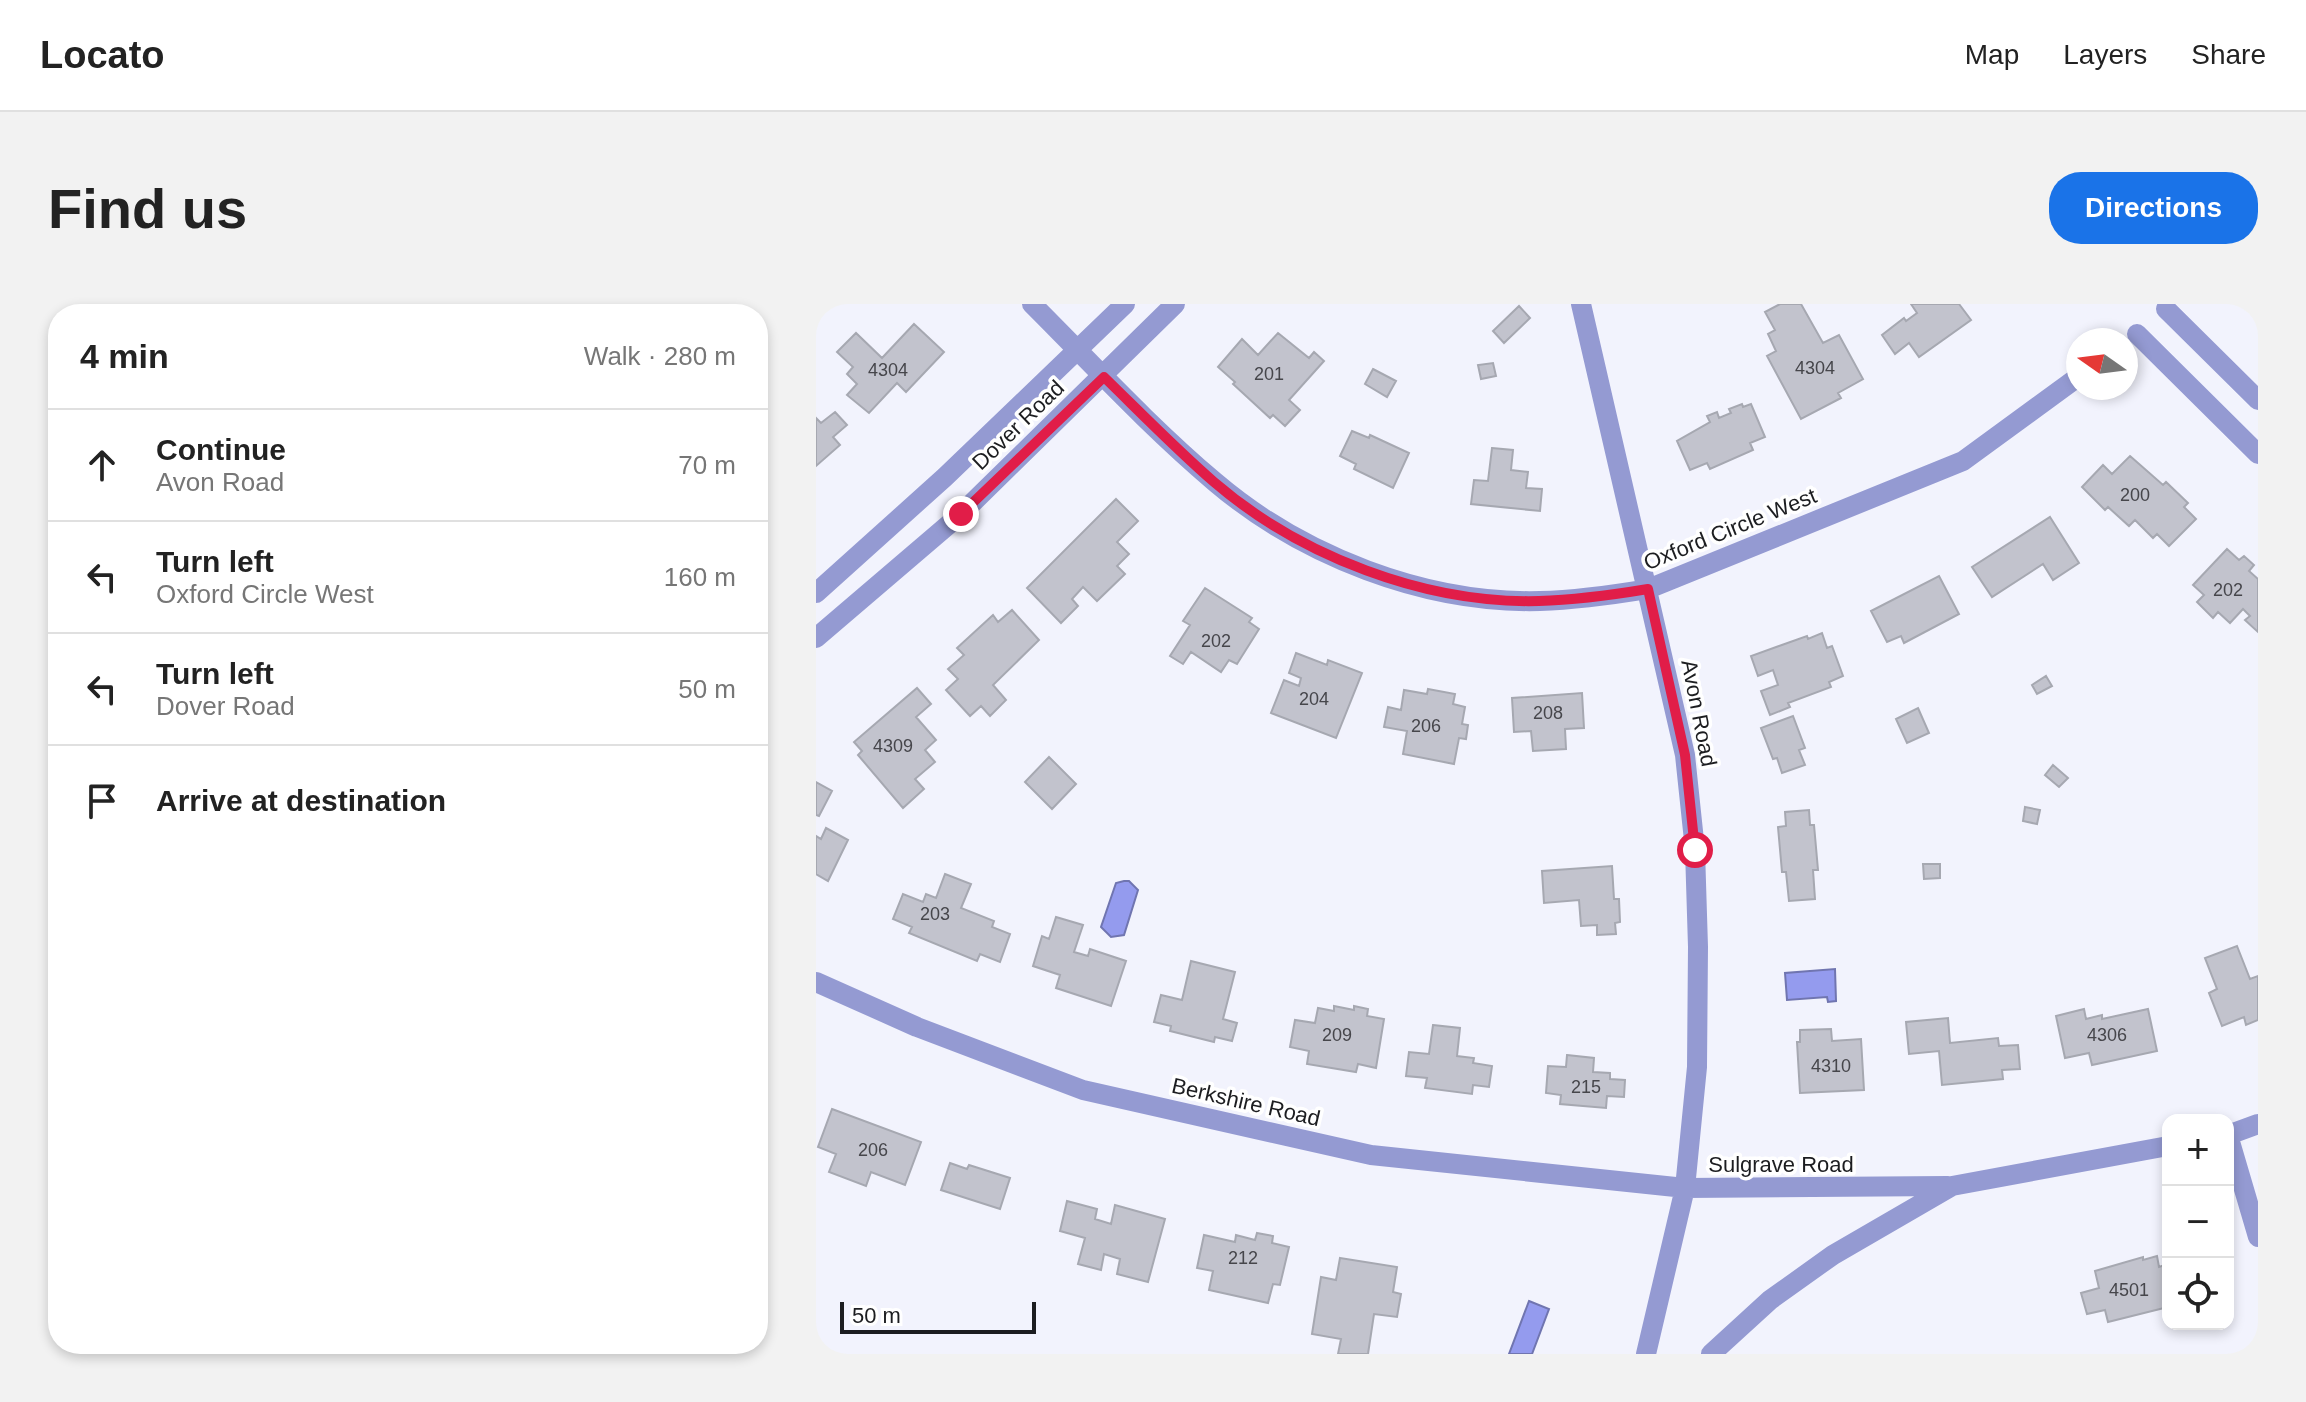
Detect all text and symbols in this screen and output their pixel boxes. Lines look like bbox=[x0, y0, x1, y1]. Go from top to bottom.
text: Locato bbox=[40, 34, 165, 76]
text: Map bbox=[1965, 39, 2019, 70]
text: Layers bbox=[2063, 39, 2147, 70]
text: Share bbox=[2191, 39, 2266, 70]
button: Directions bbox=[2049, 172, 2258, 244]
text: Find us bbox=[48, 177, 247, 240]
north arrow bbox=[2066, 328, 2138, 400]
text: 4 min bbox=[80, 337, 169, 375]
text: Walk · 280 m bbox=[584, 341, 736, 371]
house number: 4304 bbox=[1795, 358, 1835, 378]
house number: 4304 bbox=[868, 360, 908, 380]
house number: 201 bbox=[1254, 364, 1284, 384]
street label: Dover Road bbox=[967, 375, 1069, 475]
text: Continue bbox=[156, 433, 286, 466]
icon: ahead bbox=[80, 443, 124, 487]
text: 70 m bbox=[678, 450, 736, 480]
text: Avon Road bbox=[156, 467, 284, 497]
street label: Oxford Circle West bbox=[1640, 483, 1820, 575]
house number: 200 bbox=[2120, 485, 2150, 505]
route end bbox=[943, 496, 979, 532]
text: Turn left bbox=[156, 545, 274, 578]
icon: left bbox=[80, 555, 124, 599]
text: 160 m bbox=[664, 562, 736, 592]
text: Oxford Circle West bbox=[156, 579, 374, 609]
house number: 202 bbox=[2213, 580, 2243, 600]
house number: 202 bbox=[1201, 631, 1231, 651]
text: Turn left bbox=[156, 657, 274, 690]
street label: Avon Road bbox=[1676, 657, 1722, 769]
icon: left bbox=[80, 667, 124, 711]
text: 50 m bbox=[678, 674, 736, 704]
house number: 204 bbox=[1299, 689, 1329, 709]
text: Dover Road bbox=[156, 691, 295, 721]
house number: 208 bbox=[1533, 703, 1563, 723]
house number: 206 bbox=[1411, 716, 1441, 736]
house number: 4309 bbox=[873, 736, 913, 756]
icon: arrive bbox=[80, 779, 124, 823]
text: Arrive at destination bbox=[156, 784, 446, 817]
route start bbox=[1677, 832, 1713, 868]
house number: 203 bbox=[920, 904, 950, 924]
house number: 209 bbox=[1322, 1025, 1352, 1045]
house number: 4306 bbox=[2087, 1025, 2127, 1045]
house number: 4310 bbox=[1811, 1056, 1851, 1076]
street label: Berkshire Road bbox=[1169, 1073, 1323, 1131]
house number: 215 bbox=[1571, 1077, 1601, 1097]
map controls bbox=[2162, 1114, 2234, 1330]
button: + bbox=[2162, 1114, 2234, 1186]
house number: 206 bbox=[858, 1140, 888, 1160]
street label: Sulgrave Road bbox=[1708, 1152, 1854, 1177]
button: − bbox=[2162, 1186, 2234, 1258]
house number: 212 bbox=[1228, 1248, 1258, 1268]
button: locate bbox=[2162, 1258, 2234, 1330]
house number: 4501 bbox=[2109, 1280, 2149, 1300]
scale bar bbox=[840, 1298, 1036, 1334]
text: 50 m bbox=[852, 1303, 901, 1328]

